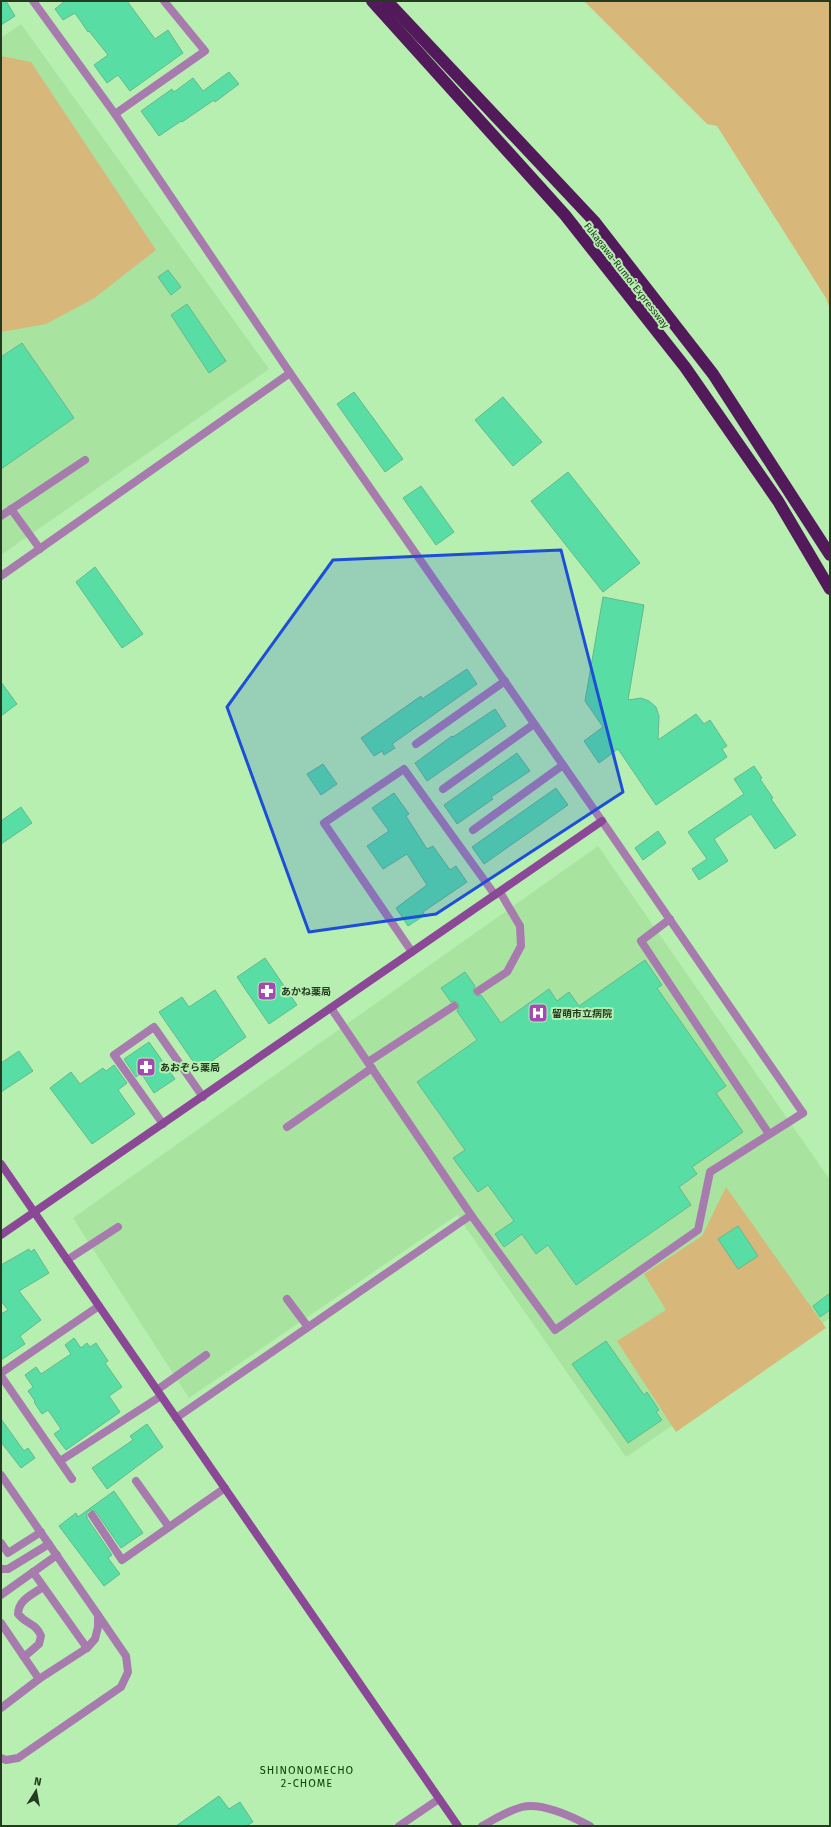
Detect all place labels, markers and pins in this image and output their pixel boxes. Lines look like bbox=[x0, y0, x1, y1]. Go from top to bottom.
pharmacy icon: あかね薬局 bbox=[256, 980, 278, 1002]
place label: あかね薬局 bbox=[281, 986, 331, 998]
hospital icon: 留萌市立病院 bbox=[527, 1002, 549, 1024]
place label: 留萌市立病院 bbox=[552, 1008, 612, 1020]
pharmacy icon: あおぞら薬局 bbox=[135, 1056, 157, 1078]
place label: あおぞら薬局 bbox=[160, 1062, 220, 1074]

